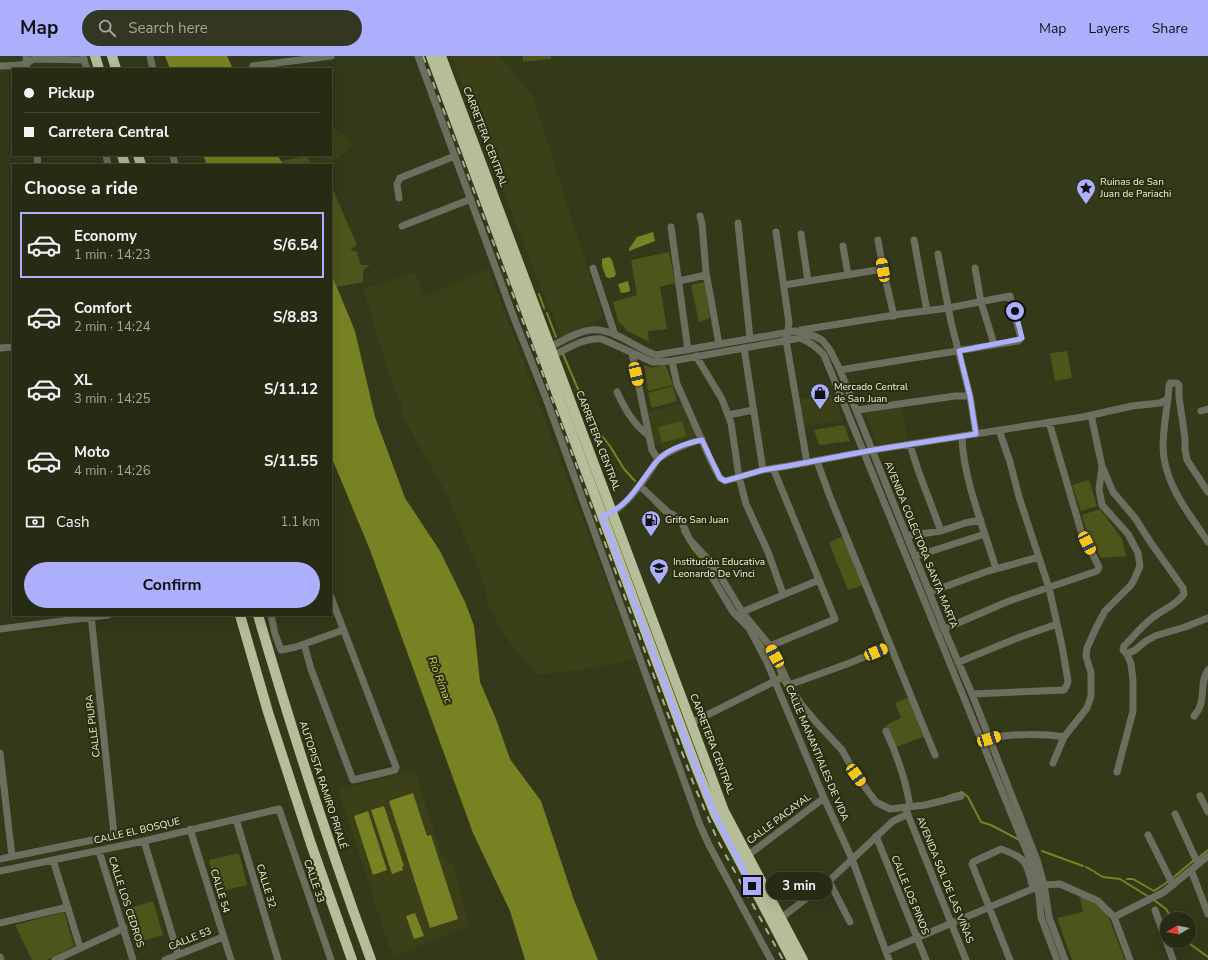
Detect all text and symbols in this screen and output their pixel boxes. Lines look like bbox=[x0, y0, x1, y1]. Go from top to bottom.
search box bbox=[82, 10, 362, 46]
text: Map bbox=[20, 15, 58, 41]
icon: search bbox=[96, 17, 118, 39]
text: Search here bbox=[128, 18, 208, 38]
text: Map bbox=[1039, 19, 1066, 38]
text: Layers bbox=[1088, 19, 1130, 38]
text: Share bbox=[1152, 19, 1188, 38]
text: Pickup bbox=[48, 83, 94, 103]
street label: CARRETERA CENTRAL bbox=[459, 85, 511, 190]
text: Carretera Central bbox=[48, 122, 169, 142]
place label: Ruinas de San Juan de Pariachi bbox=[1099, 175, 1171, 201]
text: Choose a ride bbox=[24, 176, 138, 200]
place icon: Ruinas de San Juan de Pariachi bbox=[1075, 177, 1097, 205]
text: Economy bbox=[74, 226, 137, 246]
icon: car bbox=[26, 227, 62, 263]
text: S/6.54 bbox=[273, 235, 318, 255]
text: 1 min · 14:23 bbox=[74, 246, 150, 264]
car bbox=[875, 257, 891, 283]
text: Comfort bbox=[74, 298, 131, 318]
icon: car bbox=[26, 299, 62, 335]
route start bbox=[1006, 302, 1024, 320]
text: S/8.83 bbox=[273, 307, 318, 327]
text: 2 min · 14:24 bbox=[74, 318, 150, 336]
car bbox=[627, 361, 645, 387]
text: XL bbox=[74, 370, 93, 390]
icon: car bbox=[26, 371, 62, 407]
text: S/11.12 bbox=[264, 379, 318, 399]
place label: Mercado Central de San Juan bbox=[834, 380, 908, 406]
shop icon: Mercado Central de San Juan bbox=[809, 382, 831, 410]
street label: CARRETERA CENTRAL bbox=[572, 389, 624, 494]
text: 3 min · 14:25 bbox=[74, 390, 150, 408]
text: Moto bbox=[74, 442, 110, 462]
icon: car bbox=[26, 443, 62, 479]
text: S/11.55 bbox=[264, 451, 318, 471]
street label: AVENIDA COLECTORA SANTA MARTA bbox=[881, 459, 961, 631]
text: 4 min · 14:26 bbox=[74, 462, 150, 480]
fuel station icon: Grifo San Juan bbox=[640, 509, 662, 537]
icon: cash bbox=[24, 511, 46, 533]
text: Cash bbox=[56, 512, 90, 532]
text: 1.1 km bbox=[280, 513, 320, 531]
place label: Grifo San Juan bbox=[665, 513, 729, 527]
car bbox=[1076, 530, 1098, 556]
place label: Institución Educativa Leonardo De Vinci bbox=[673, 555, 765, 581]
school or university icon: Institución Educativa Leonardo De Vinci bbox=[648, 557, 670, 585]
button: Confirm bbox=[24, 562, 320, 608]
car bbox=[863, 642, 889, 662]
car bbox=[764, 643, 786, 669]
water label: Río Rímac bbox=[424, 654, 456, 706]
street label: CALLE MANANTIALES DE VIDA bbox=[782, 683, 852, 824]
street label: CARRETERA CENTRAL bbox=[686, 692, 738, 797]
street label: CALLE PIURA bbox=[82, 693, 104, 758]
street label: AUTOPISTA RAMIRO PRIALÉ bbox=[296, 719, 350, 851]
car bbox=[976, 730, 1002, 748]
car bbox=[844, 762, 868, 788]
street label: CALLE PACAYAL bbox=[744, 790, 814, 848]
street label: CALLE EL BOSQUE bbox=[92, 814, 182, 848]
street label: AVENIDA SOL DE LAS VIÑAS bbox=[913, 815, 977, 945]
street label: CALLE LOS PINOS bbox=[888, 853, 932, 937]
street label: CALLE LOS CEDROS bbox=[105, 855, 147, 949]
street label: CALLE 33 bbox=[300, 857, 328, 905]
street label: CALLE 32 bbox=[253, 862, 279, 910]
street label: CALLE 54 bbox=[207, 867, 233, 915]
callout: 3 min bbox=[766, 872, 832, 900]
route end bbox=[743, 877, 761, 895]
text: 3 min bbox=[782, 877, 816, 895]
north arrow bbox=[1160, 912, 1196, 948]
map controls bbox=[1160, 912, 1196, 948]
street label: CALLE 53 bbox=[166, 924, 214, 954]

